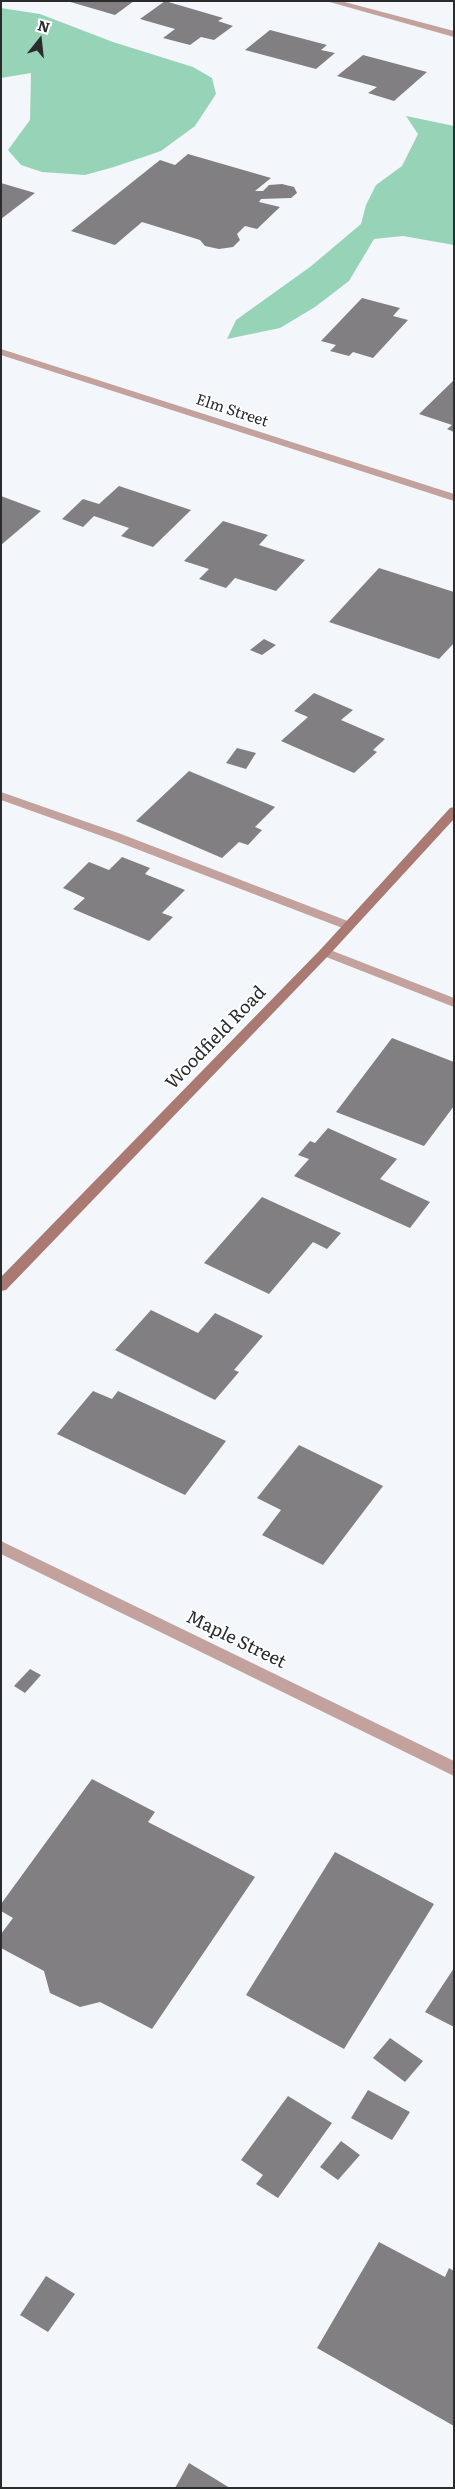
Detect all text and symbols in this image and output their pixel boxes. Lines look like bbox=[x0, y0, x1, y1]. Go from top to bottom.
text: N bbox=[36, 14, 53, 37]
north arrow bbox=[15, 15, 65, 65]
street label: Elm Street bbox=[194, 391, 270, 431]
street label: Woodfield Road bbox=[161, 982, 271, 1094]
street label: Maple Street bbox=[183, 1607, 289, 1673]

